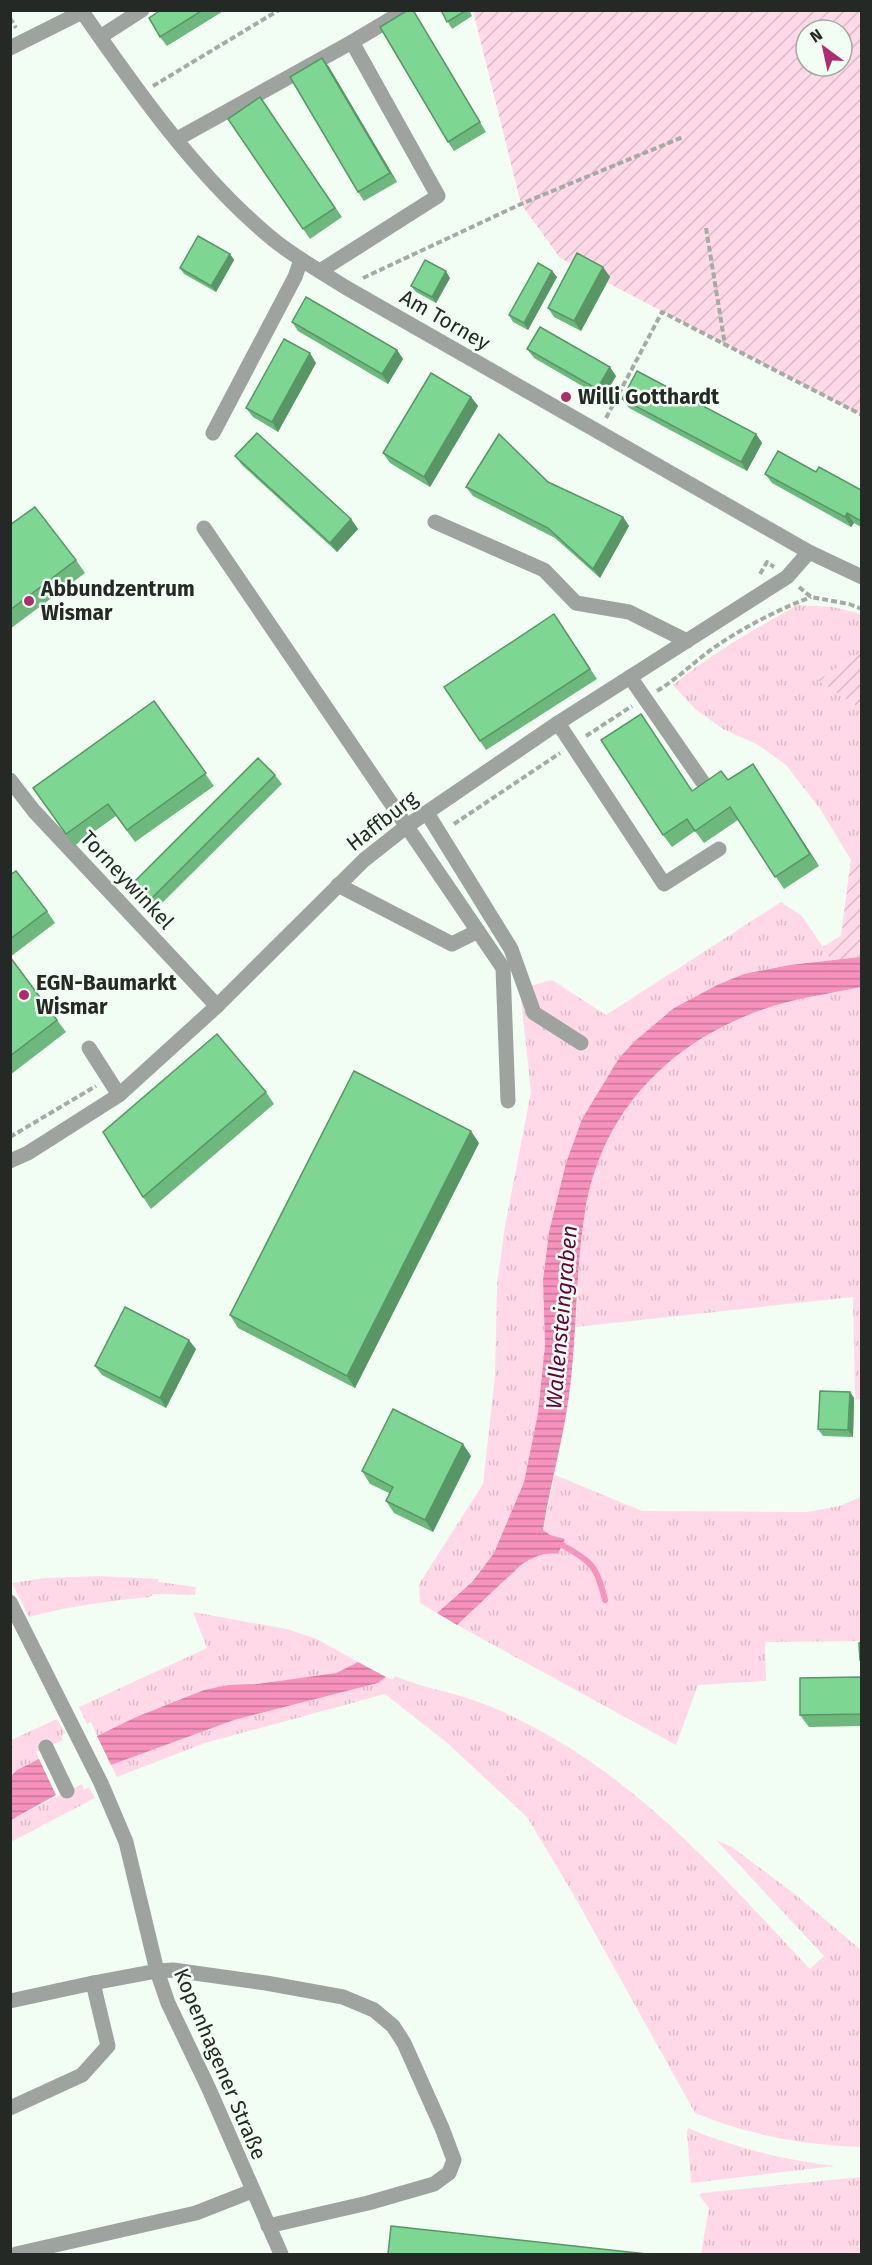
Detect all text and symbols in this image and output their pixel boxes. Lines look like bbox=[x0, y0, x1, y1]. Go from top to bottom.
north arrow bbox=[794, 18, 854, 78]
text: N bbox=[806, 25, 826, 47]
street label: Am Torney bbox=[395, 284, 495, 357]
place label: Willi Gotthardt bbox=[578, 384, 720, 410]
marker: Willi Gotthardt bbox=[559, 390, 573, 404]
place label: Abbundzentrum Wismar bbox=[40, 576, 195, 626]
marker: Abbundzentrum Wismar bbox=[22, 594, 36, 608]
street label: Haffburg bbox=[341, 785, 423, 857]
street label: Torneywinkel bbox=[75, 825, 179, 935]
place label: EGN-Baumarkt Wismar bbox=[36, 970, 178, 1020]
marker: EGN-Baumarkt Wismar bbox=[17, 988, 31, 1002]
water label: Wallensteingraben bbox=[540, 1224, 583, 1410]
street label: Kopenhagener Straße bbox=[168, 1964, 272, 2164]

